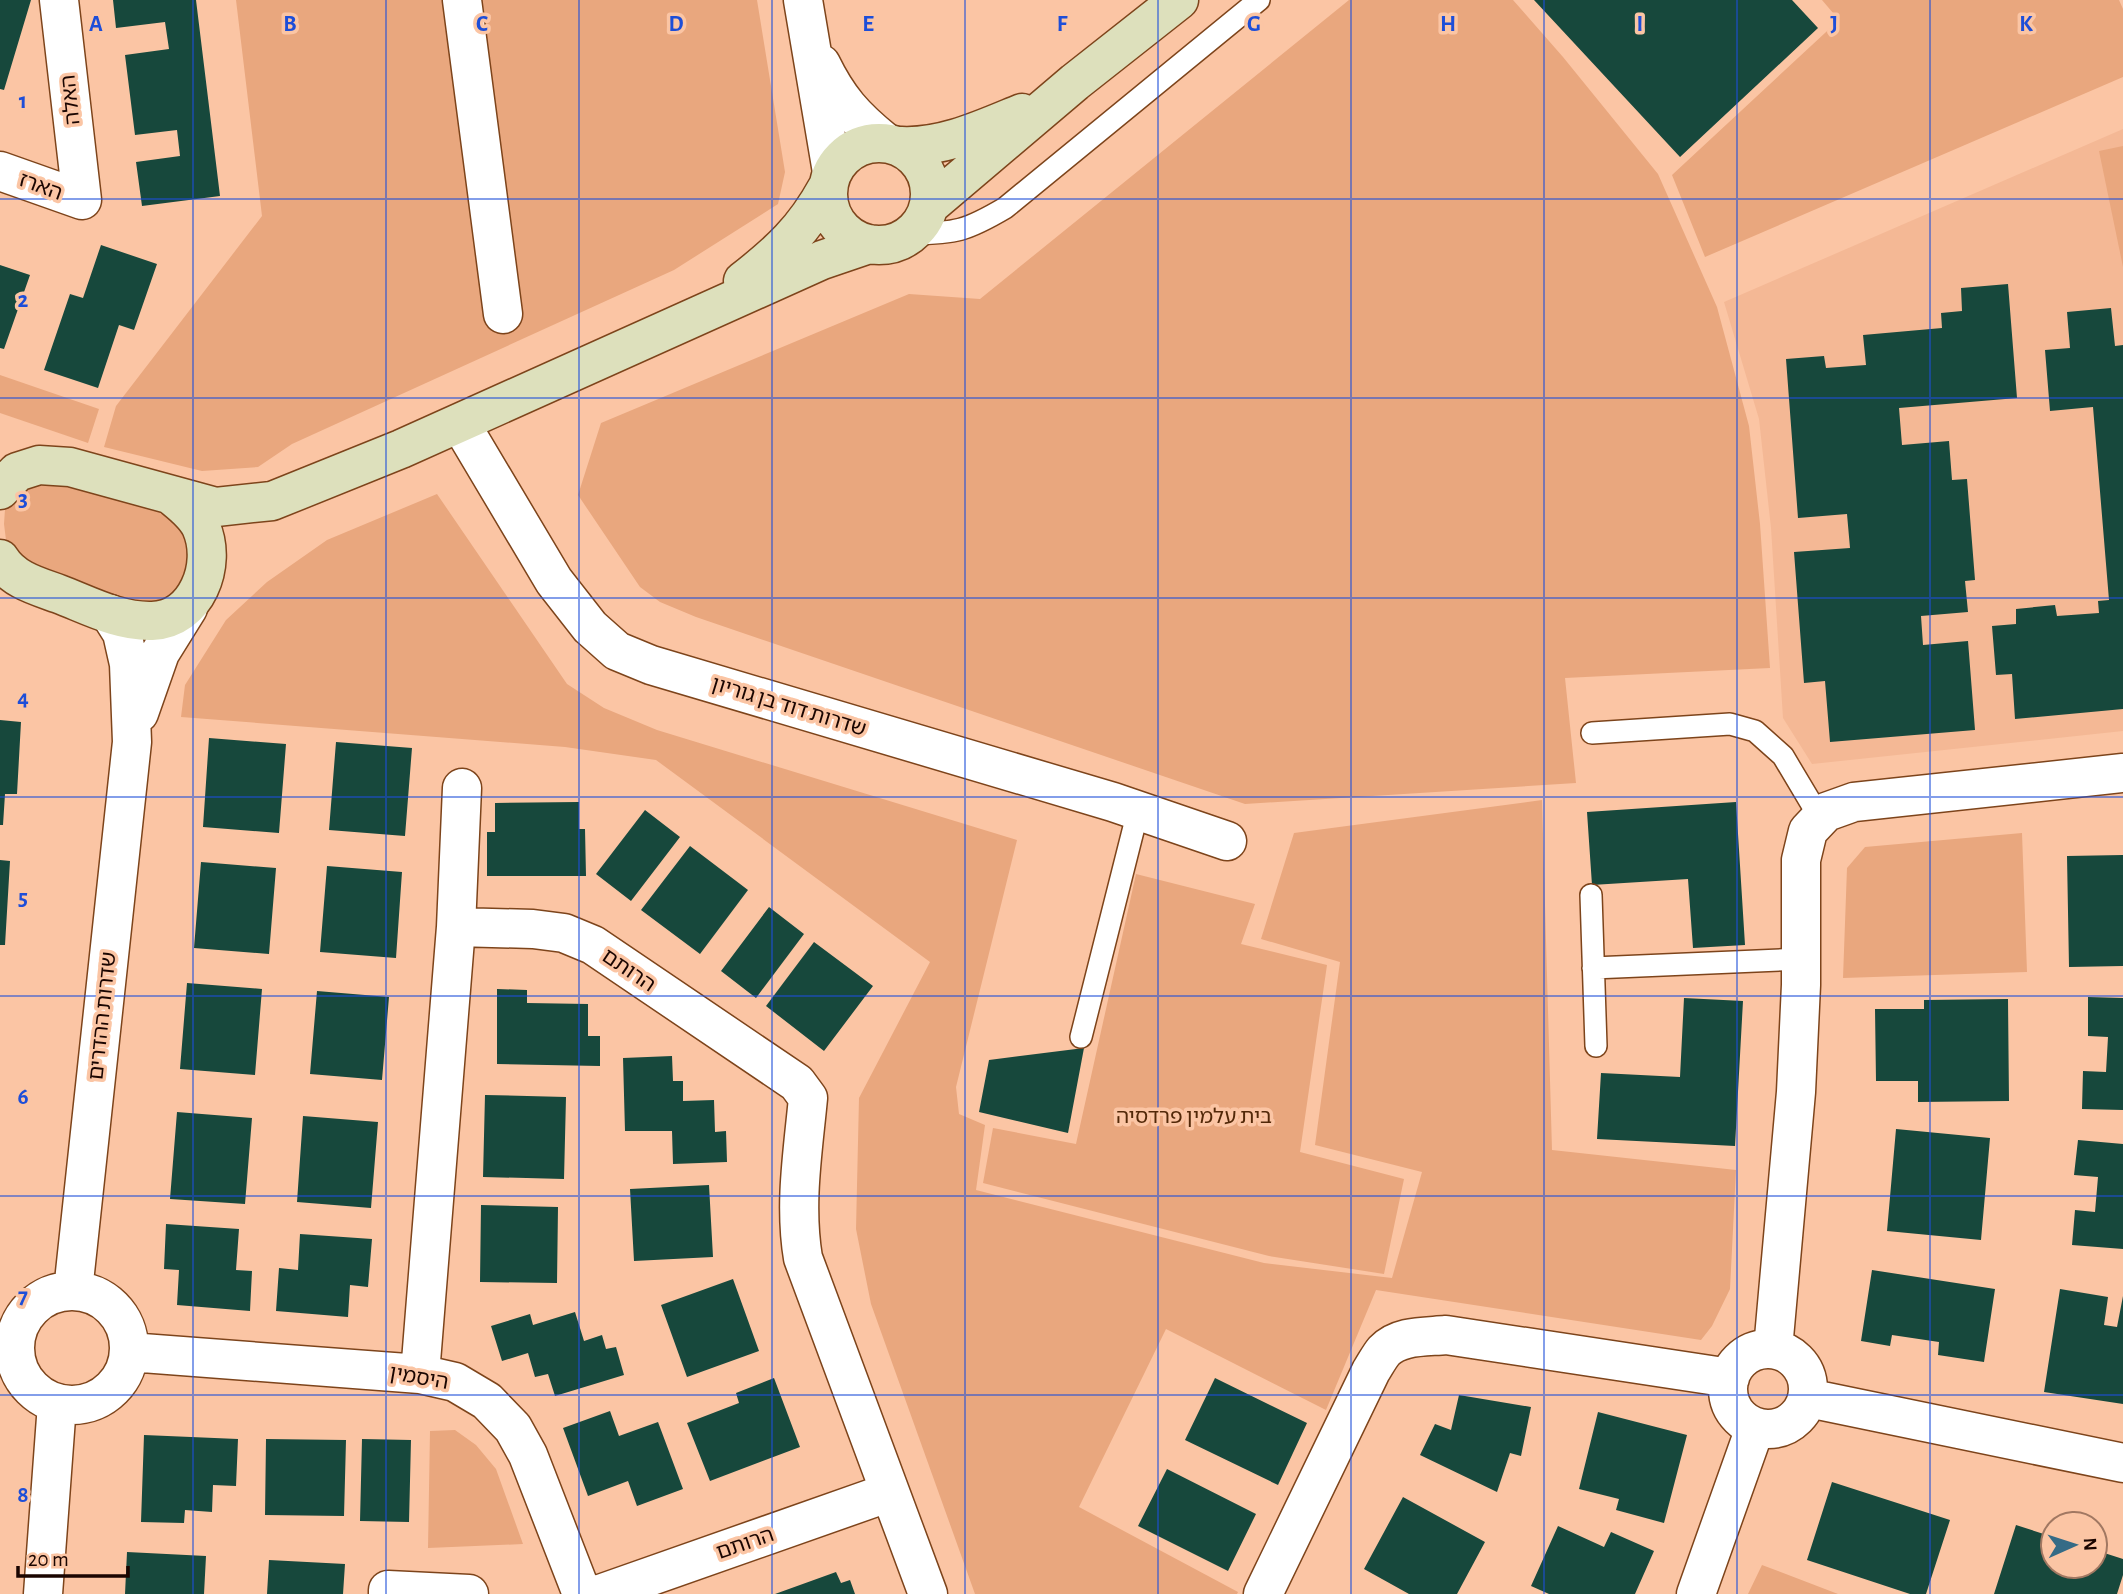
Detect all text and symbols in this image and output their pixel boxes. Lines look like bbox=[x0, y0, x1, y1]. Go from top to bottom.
text: A bbox=[89, 13, 103, 36]
text: B bbox=[283, 13, 297, 36]
text: C bbox=[476, 13, 488, 36]
text: D bbox=[668, 13, 684, 36]
text: E bbox=[862, 13, 874, 36]
text: F bbox=[1057, 13, 1068, 36]
text: G bbox=[1247, 13, 1261, 36]
text: H bbox=[1440, 13, 1456, 36]
text: I bbox=[1637, 13, 1643, 36]
text: J bbox=[1830, 13, 1838, 36]
text: K bbox=[2019, 13, 2033, 36]
street label: האלה bbox=[57, 74, 84, 126]
text: 1 bbox=[19, 90, 27, 113]
street label: הארז bbox=[16, 169, 65, 204]
text: 2 bbox=[18, 289, 29, 312]
text: 3 bbox=[18, 488, 28, 511]
street label: שדרות דוד בן גוריון bbox=[709, 673, 869, 740]
text: 4 bbox=[17, 687, 29, 710]
text: 5 bbox=[18, 887, 28, 910]
street label: הרותם bbox=[598, 945, 659, 996]
street label: שדרות ההדרים bbox=[85, 951, 120, 1081]
text: 6 bbox=[17, 1086, 29, 1109]
park label: בית עלמין פרדסיה bbox=[1116, 1106, 1272, 1127]
text: 7 bbox=[18, 1285, 28, 1308]
street label: היסמין bbox=[388, 1362, 450, 1393]
text: 8 bbox=[17, 1484, 29, 1507]
north arrow bbox=[2039, 1510, 2109, 1580]
street label: הרותם bbox=[714, 1524, 777, 1563]
scale bar bbox=[18, 1534, 128, 1578]
text: N bbox=[2080, 1537, 2099, 1551]
text: 20 m bbox=[28, 1549, 69, 1570]

